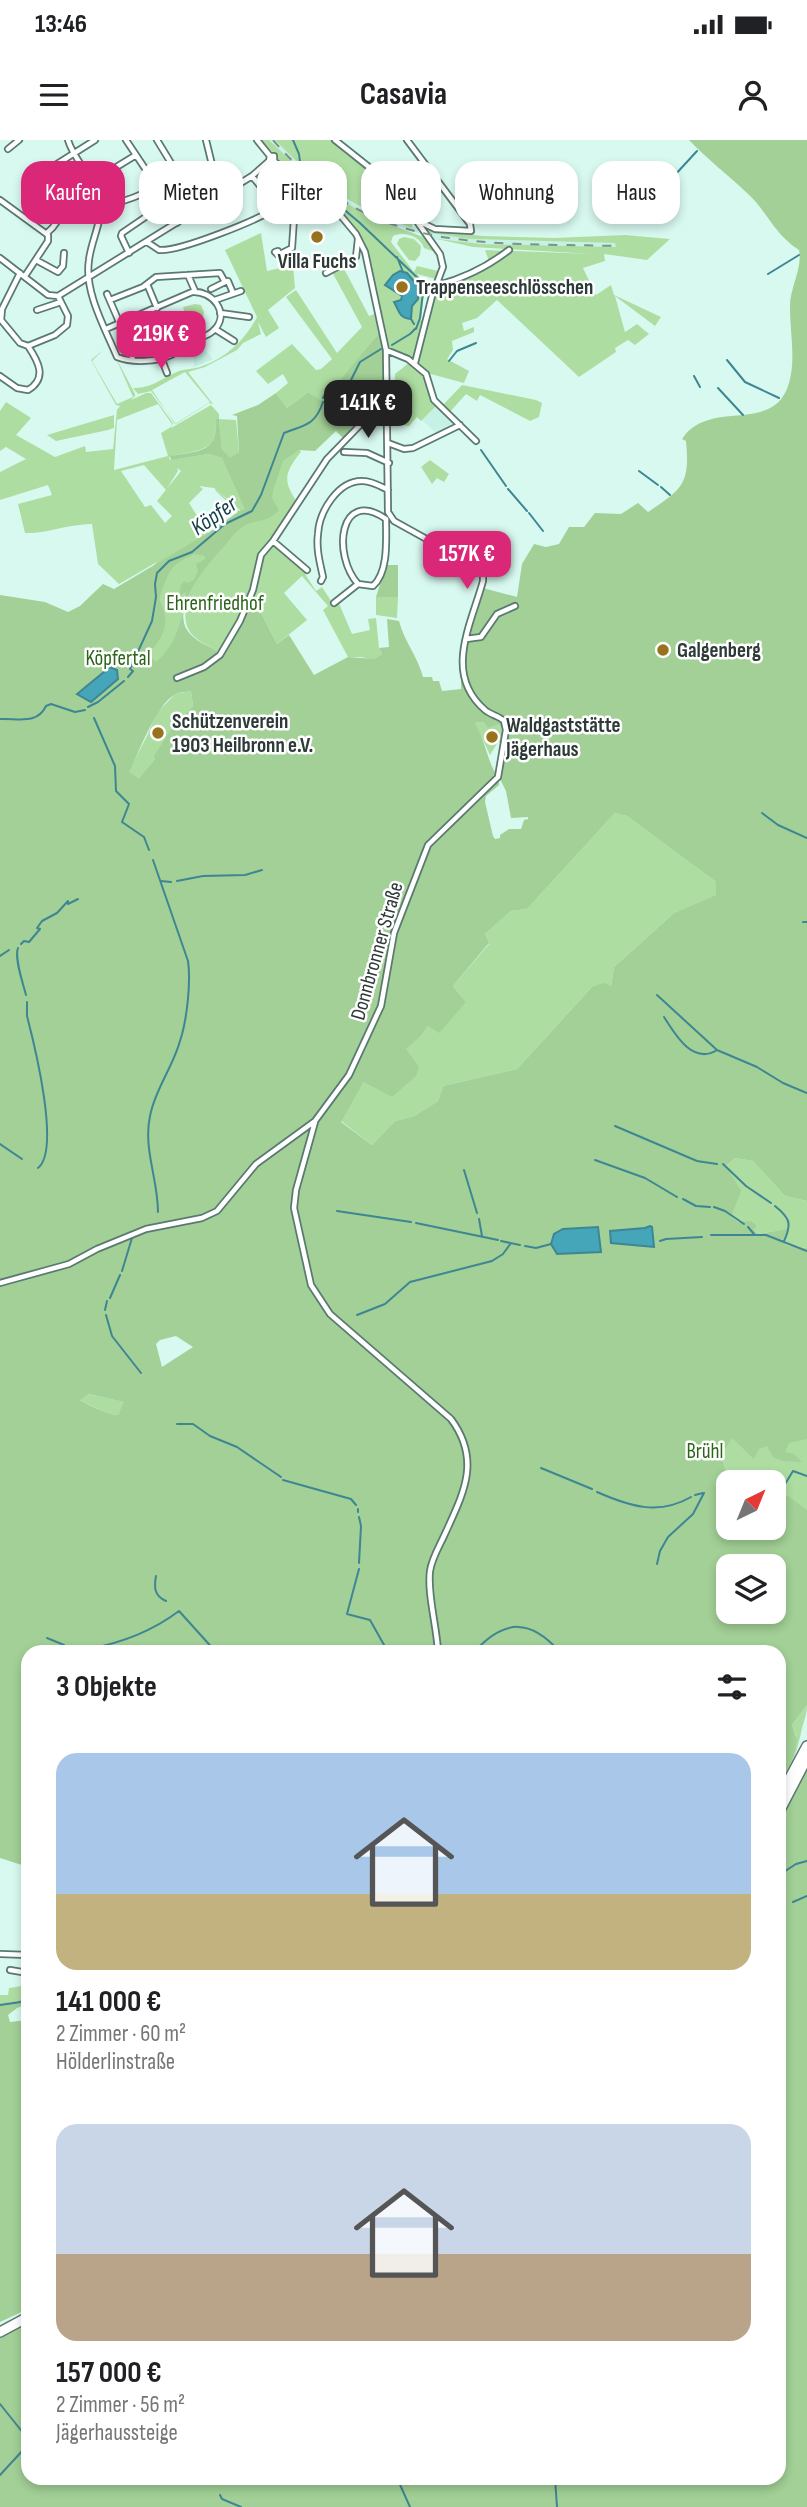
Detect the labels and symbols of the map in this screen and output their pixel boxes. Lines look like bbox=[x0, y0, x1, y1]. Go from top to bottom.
marker: Villa Fuchs bbox=[309, 229, 325, 245]
place label: Villa Fuchs bbox=[278, 249, 356, 274]
place label: Trappenseeschlösschen bbox=[416, 275, 593, 300]
marker: Trappenseeschlösschen bbox=[394, 279, 410, 295]
pin: 219K € bbox=[104, 312, 218, 371]
pin: 141K € bbox=[311, 380, 425, 440]
water label: Köpfer bbox=[186, 489, 244, 542]
pin: 157K € bbox=[410, 532, 524, 591]
park label: Ehrenfriedhof bbox=[166, 591, 265, 616]
place label: Galgenberg bbox=[677, 638, 761, 663]
marker: Galgenberg bbox=[655, 642, 671, 658]
park label: Köpfertal bbox=[85, 646, 151, 671]
place label: Schützenverein 1903 Heilbronn e.V. bbox=[172, 709, 313, 758]
place label: Waldgaststätte Jägerhaus bbox=[505, 713, 621, 762]
marker: Schützenverein 1903 Heilbronn e.V. bbox=[150, 725, 166, 741]
marker: Waldgaststätte Jägerhaus bbox=[484, 729, 500, 745]
street label: Donnbronner Straße bbox=[345, 879, 409, 1023]
park label: Brühl bbox=[686, 1439, 724, 1464]
north arrow bbox=[716, 1470, 786, 1540]

